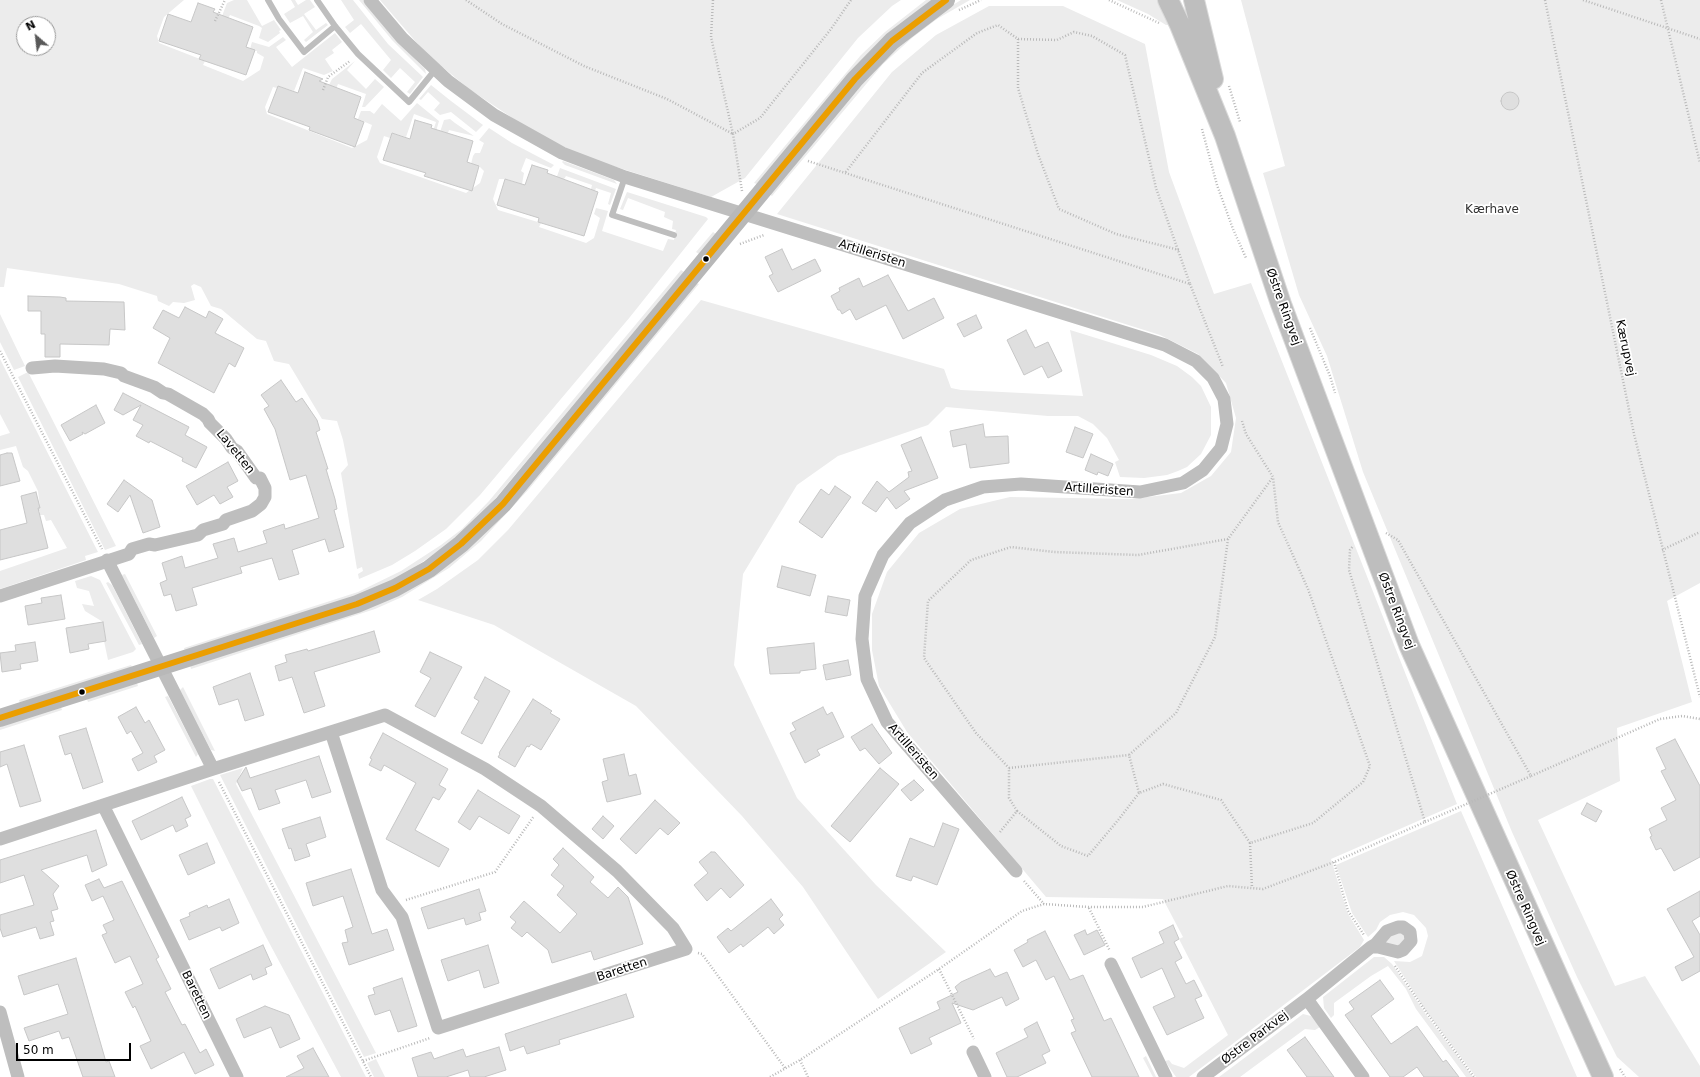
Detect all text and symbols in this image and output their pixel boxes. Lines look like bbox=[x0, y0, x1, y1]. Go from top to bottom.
north arrow bbox=[16, 16, 56, 56]
text: N bbox=[23, 18, 38, 34]
park label: Kærhave bbox=[1465, 203, 1519, 217]
street label: Artilleristen bbox=[837, 237, 907, 271]
unlabelled marker bbox=[701, 254, 711, 264]
street label: Østre Ringvej bbox=[1262, 266, 1304, 348]
street label: Kærupvej bbox=[1612, 318, 1638, 378]
street label: Lavetten bbox=[213, 427, 257, 477]
street label: Artilleristen bbox=[1064, 480, 1134, 500]
street label: Østre Ringvej bbox=[1375, 571, 1417, 651]
unlabelled marker bbox=[77, 687, 87, 697]
street label: Artilleristen bbox=[885, 721, 941, 783]
street label: Østre Ringvej bbox=[1502, 868, 1548, 948]
street label: Baretten bbox=[595, 955, 649, 985]
street label: Baretten bbox=[178, 968, 214, 1022]
street label: Østre Parkvej bbox=[1219, 1008, 1291, 1068]
scale bar bbox=[18, 1035, 133, 1061]
text: 50 m bbox=[23, 1043, 54, 1057]

